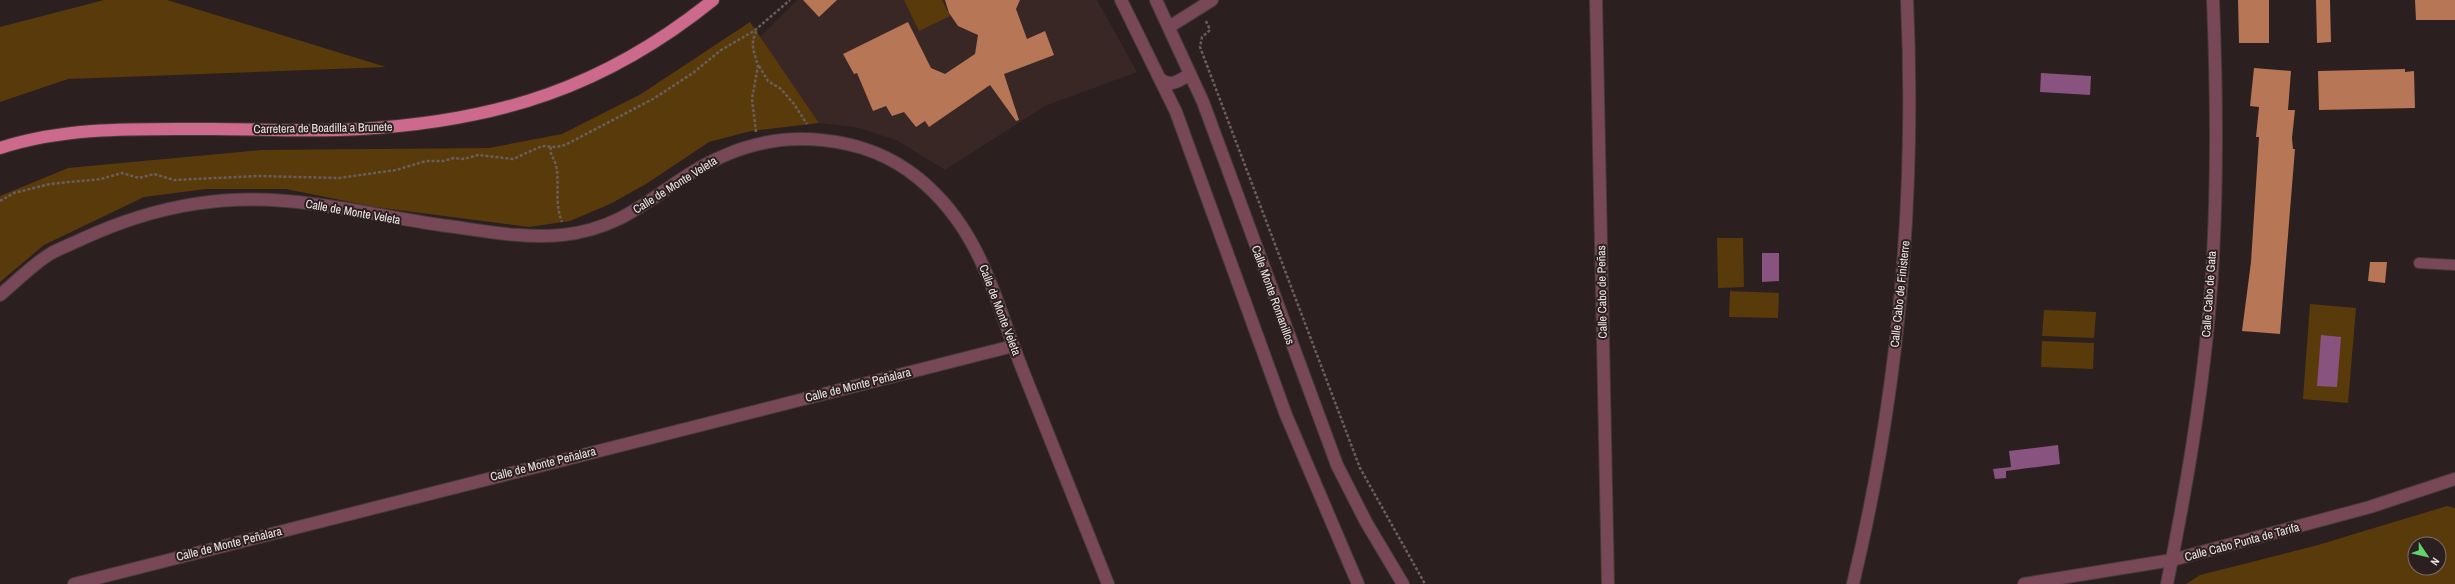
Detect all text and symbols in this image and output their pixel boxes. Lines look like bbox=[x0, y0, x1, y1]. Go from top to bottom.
street label: Carretera de Boadilla a Brunete bbox=[253, 119, 393, 137]
street label: Calle de Monte Veleta bbox=[630, 152, 721, 217]
street label: Calle de Monte Veleta bbox=[304, 196, 402, 228]
street label: Calle Cabo de Finisterre bbox=[1886, 240, 1914, 348]
street label: Calle Monte Romanillos bbox=[1248, 243, 1298, 347]
street label: Calle Cabo de Peñas bbox=[1593, 245, 1611, 339]
street label: Calle Cabo de Gata bbox=[2198, 250, 2220, 338]
street label: Calle de Monte Veleta bbox=[975, 262, 1025, 358]
street label: Calle de Monte Peñalara bbox=[804, 364, 913, 406]
street label: Calle de Monte Peñalara bbox=[489, 443, 598, 485]
street label: Calle Cabo Punta de Tarifa bbox=[2183, 519, 2302, 565]
street label: Calle de Monte Peñalara bbox=[175, 523, 284, 565]
north arrow bbox=[2407, 536, 2447, 576]
text: N bbox=[2428, 555, 2443, 568]

